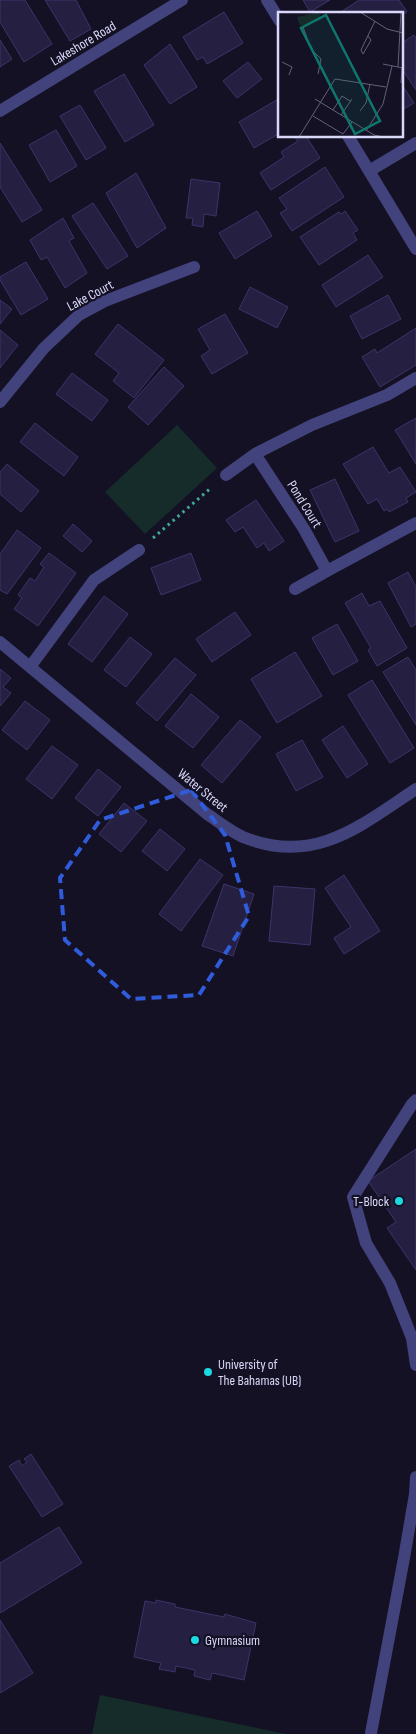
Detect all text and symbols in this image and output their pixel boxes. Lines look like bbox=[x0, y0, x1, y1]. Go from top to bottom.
inset map bbox=[278, 12, 404, 138]
street label: Lakeshore Road bbox=[48, 17, 119, 70]
street label: Lake Court bbox=[64, 276, 116, 315]
street label: Pond Court bbox=[283, 477, 326, 531]
street label: Water Street bbox=[174, 765, 231, 816]
place label: T-Block bbox=[353, 1193, 390, 1210]
marker: T-Block bbox=[393, 1195, 405, 1207]
place label: University of The Bahamas (UB) bbox=[218, 1356, 301, 1389]
marker: University of The Bahamas (UB) bbox=[202, 1366, 214, 1378]
place label: Gymnasium bbox=[205, 1632, 260, 1649]
marker: Gymnasium bbox=[189, 1634, 201, 1646]

